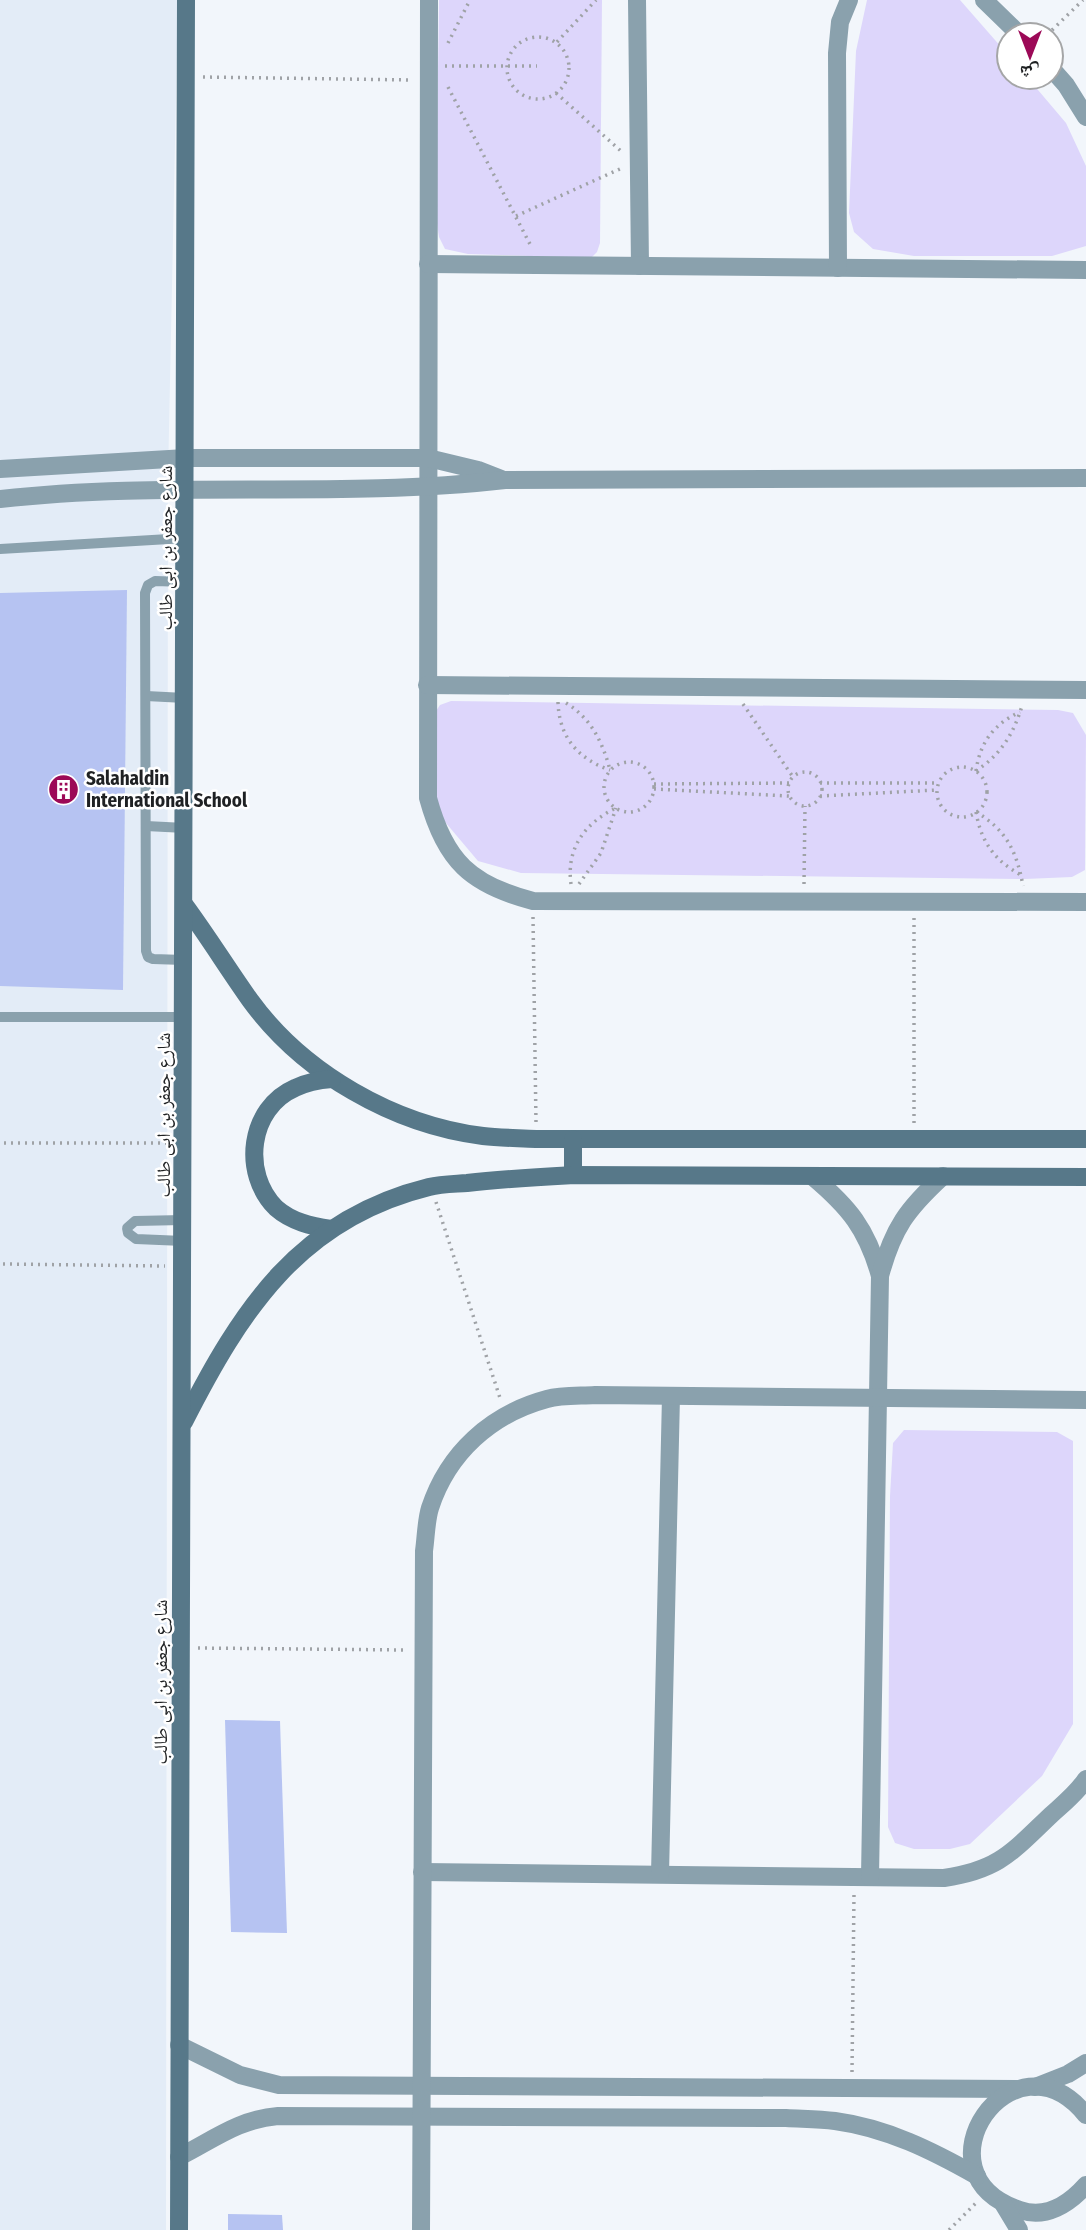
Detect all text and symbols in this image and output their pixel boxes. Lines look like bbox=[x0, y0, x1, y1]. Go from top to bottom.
north arrow bbox=[995, 21, 1065, 91]
text: ش bbox=[1020, 61, 1040, 84]
street label: شارع جعفر بن ابى طالب bbox=[154, 466, 177, 631]
place label: Salahaldin International School bbox=[86, 767, 248, 812]
building icon: Salahaldin International School bbox=[46, 772, 80, 806]
street label: شارع جعفر بن ابى طالب bbox=[152, 1033, 175, 1198]
street label: شارع جعفر بن ابى طالب bbox=[149, 1600, 172, 1765]

